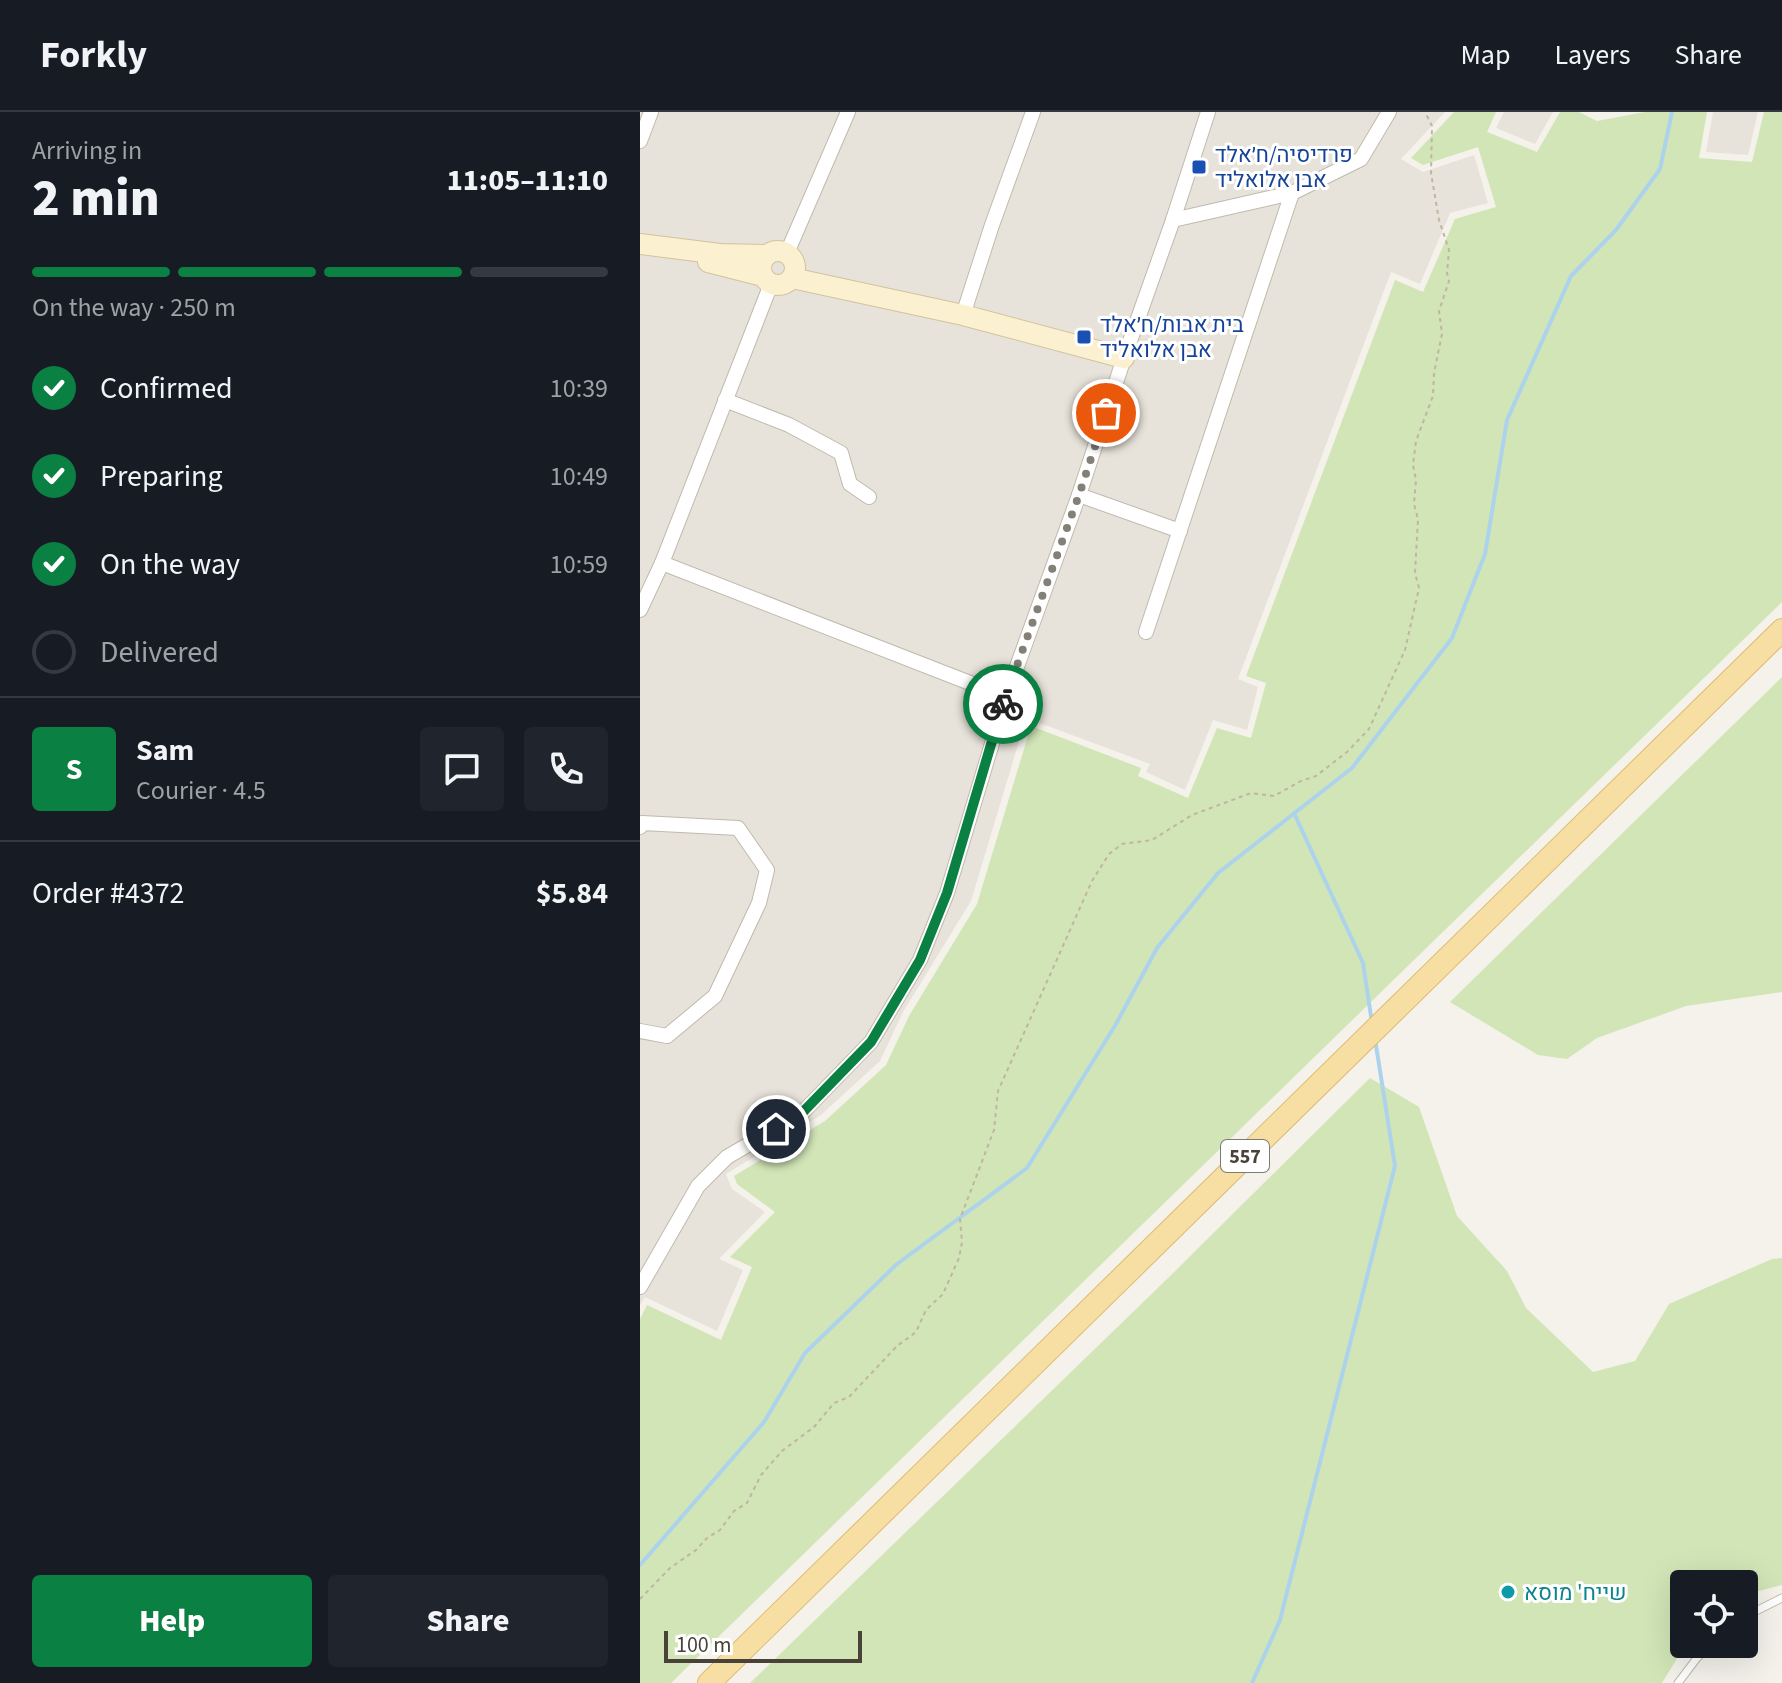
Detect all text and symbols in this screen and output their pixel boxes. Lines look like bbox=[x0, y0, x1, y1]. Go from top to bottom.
text: Forkly bbox=[40, 28, 147, 82]
text: Map bbox=[1460, 35, 1510, 75]
text: Layers bbox=[1554, 35, 1630, 75]
text: Share bbox=[1674, 35, 1742, 75]
text: Arriving in bbox=[32, 132, 142, 169]
place label: פרדיסיה/ח׳אלד אבן אלואליד bbox=[1215, 139, 1353, 196]
marker: פרדיסיה/ח׳אלד אבן אלואליד bbox=[1190, 158, 1208, 176]
text: 11:05–11:10 bbox=[447, 159, 608, 202]
text: 2 min bbox=[32, 162, 160, 236]
text: On the way · 250 m bbox=[32, 289, 236, 326]
place label: בית אבות/ח׳אלד אבן אלואליד bbox=[1100, 309, 1244, 366]
marker: בית אבות/ח׳אלד אבן אלואליד bbox=[1075, 328, 1093, 346]
icon: check bbox=[32, 366, 76, 410]
text: Confirmed bbox=[100, 367, 233, 410]
text: 10:39 bbox=[550, 370, 608, 407]
pin bbox=[1072, 379, 1140, 447]
icon: bag bbox=[1084, 391, 1128, 435]
icon: check bbox=[32, 454, 76, 498]
text: Preparing bbox=[100, 455, 223, 498]
text: 10:49 bbox=[550, 458, 608, 495]
icon: check bbox=[32, 542, 76, 586]
text: On the way bbox=[100, 543, 240, 586]
text: 10:59 bbox=[550, 546, 608, 583]
text: Delivered bbox=[100, 631, 219, 674]
courier bbox=[963, 664, 1043, 744]
icon: bike bbox=[981, 682, 1025, 726]
button: chat bbox=[420, 727, 504, 811]
button: phone bbox=[524, 727, 608, 811]
text: Sam bbox=[136, 729, 194, 772]
text: S bbox=[66, 748, 82, 791]
text: Courier · 4.5 bbox=[136, 772, 266, 809]
text: Order #4372 bbox=[32, 872, 185, 915]
text: $5.84 bbox=[536, 872, 608, 915]
pin bbox=[742, 1095, 810, 1163]
icon: home bbox=[754, 1107, 798, 1151]
road number: 557 bbox=[1221, 1140, 1269, 1172]
map controls bbox=[1670, 1570, 1758, 1658]
button: locate bbox=[1670, 1570, 1758, 1658]
button: Help bbox=[32, 1575, 312, 1667]
button: Share bbox=[328, 1575, 608, 1667]
place label: שייח' מוסא bbox=[1524, 1577, 1627, 1609]
marker: שייח' מוסא bbox=[1499, 1583, 1517, 1601]
scale bar bbox=[664, 1627, 862, 1663]
text: 100 m bbox=[676, 1629, 731, 1661]

